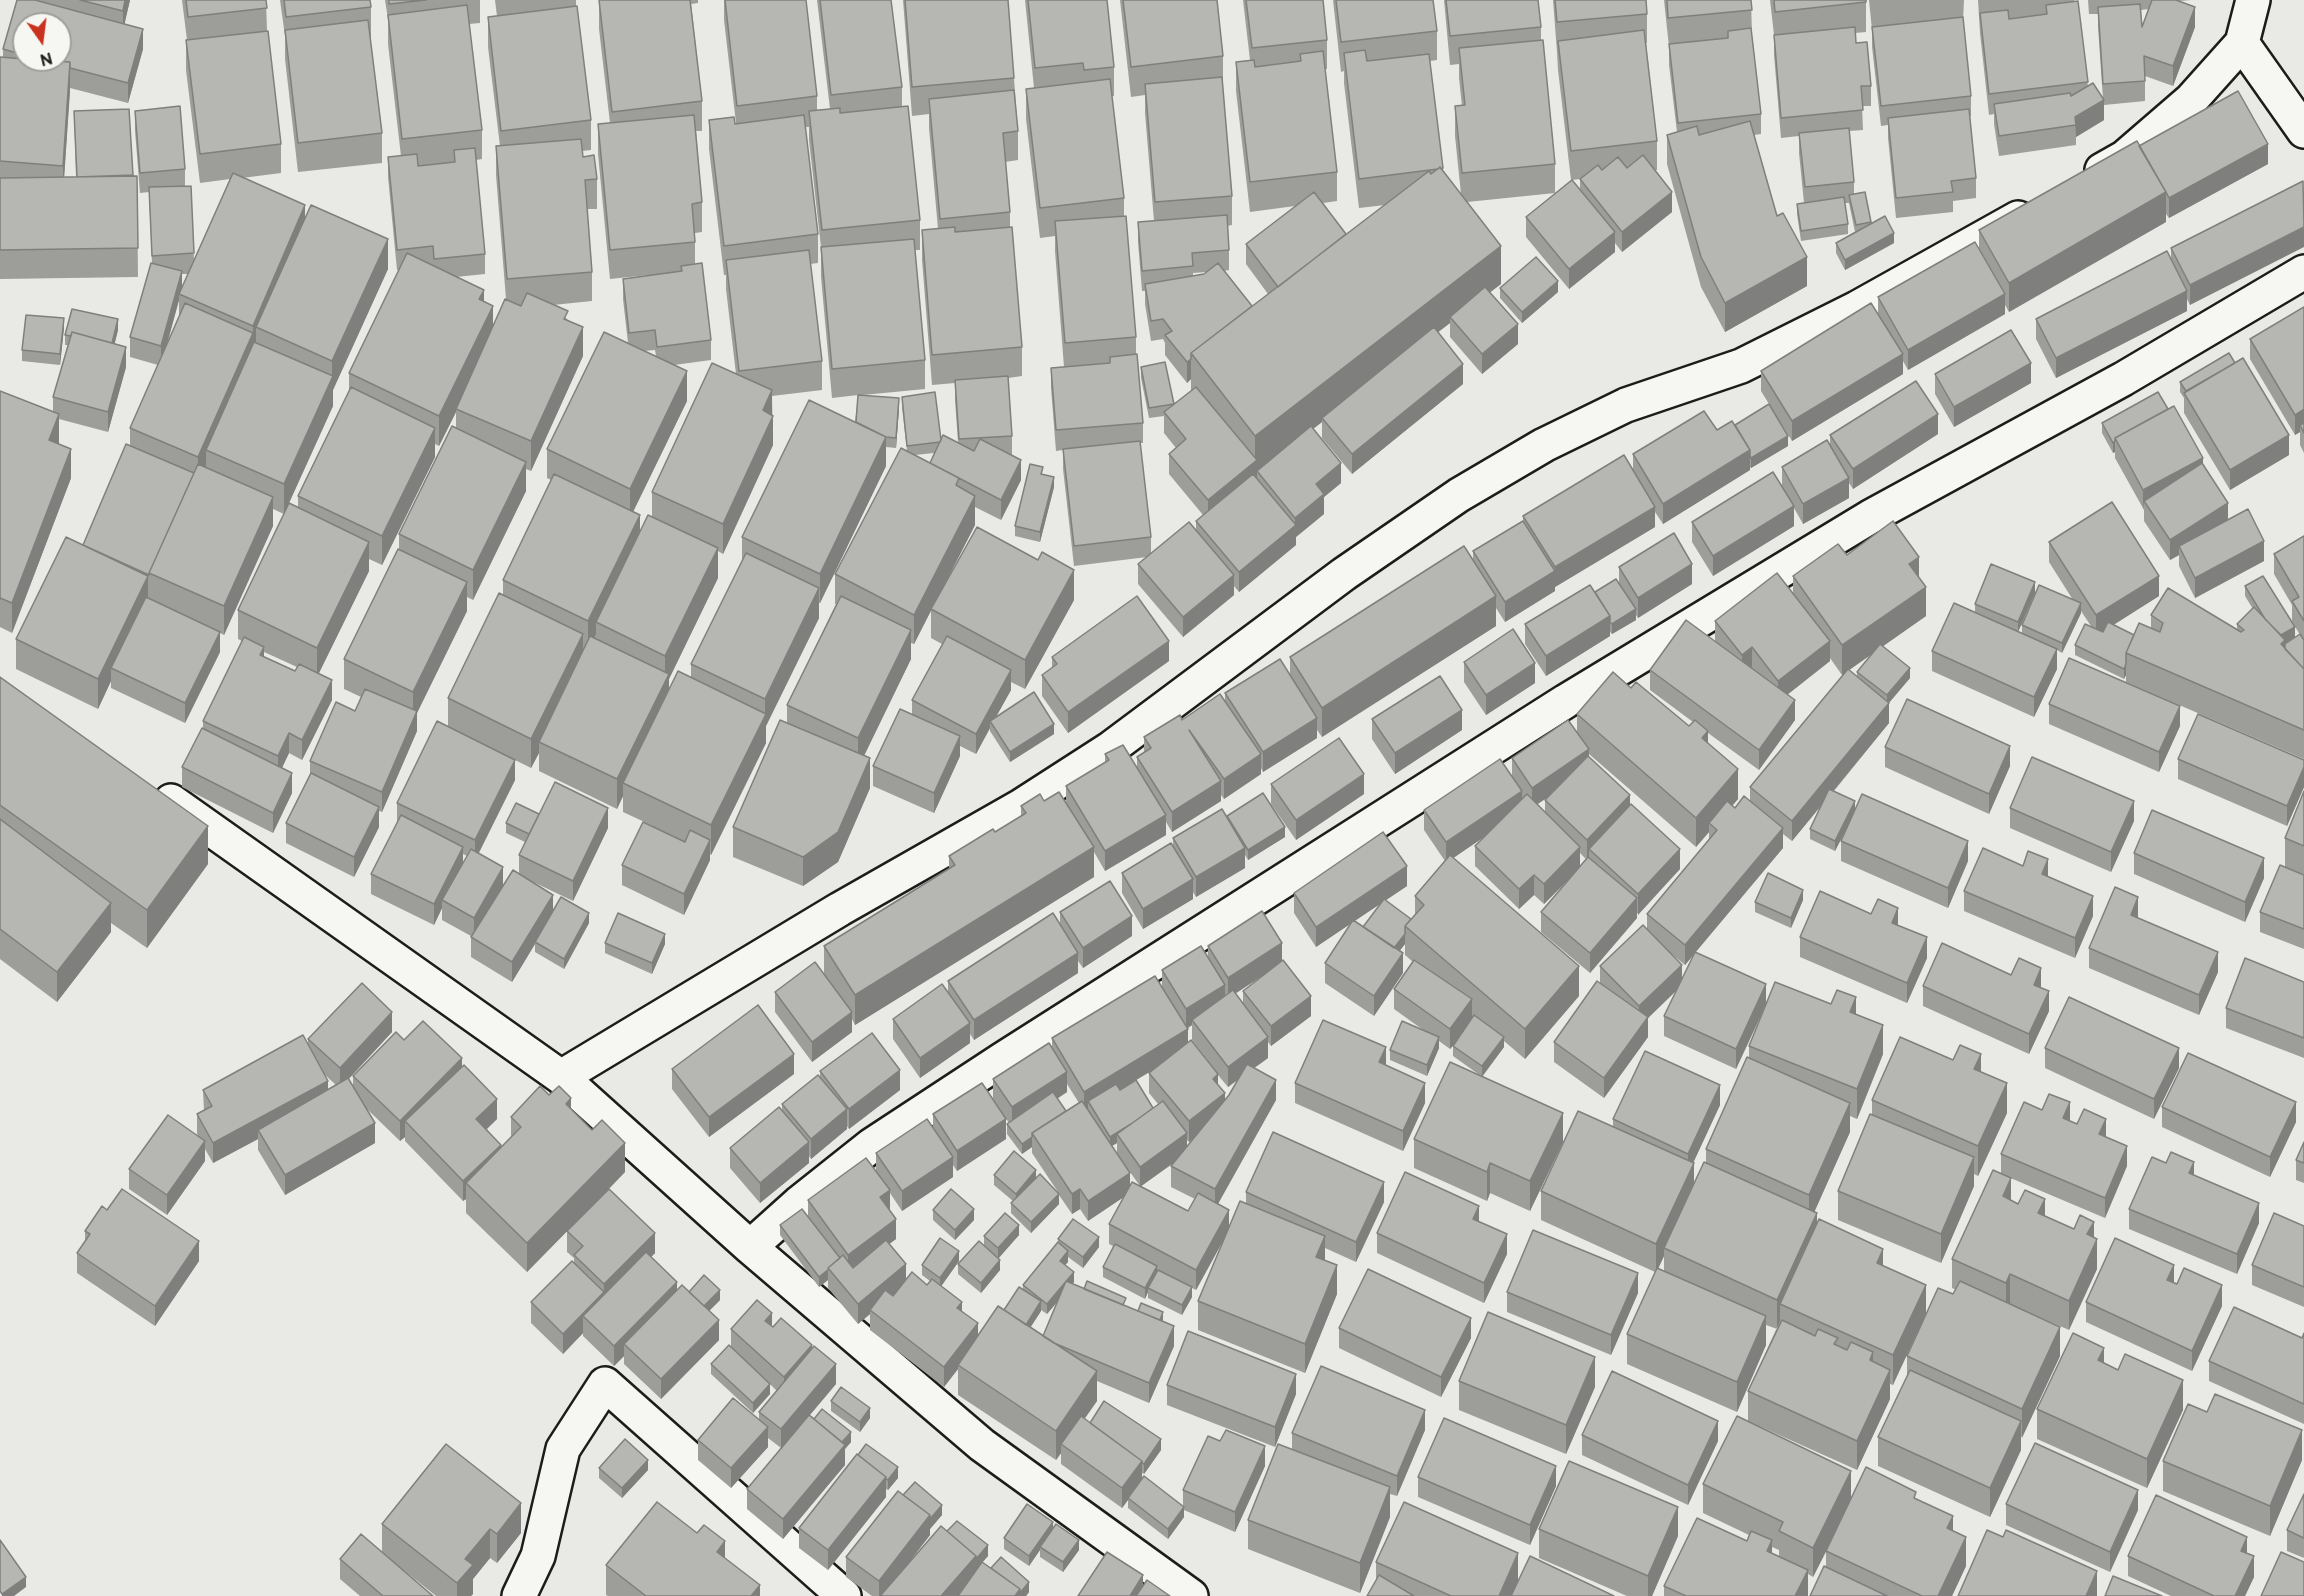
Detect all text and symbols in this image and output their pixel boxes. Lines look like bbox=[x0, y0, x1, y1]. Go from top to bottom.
north arrow bbox=[12, 12, 72, 72]
text: N bbox=[38, 47, 54, 69]

